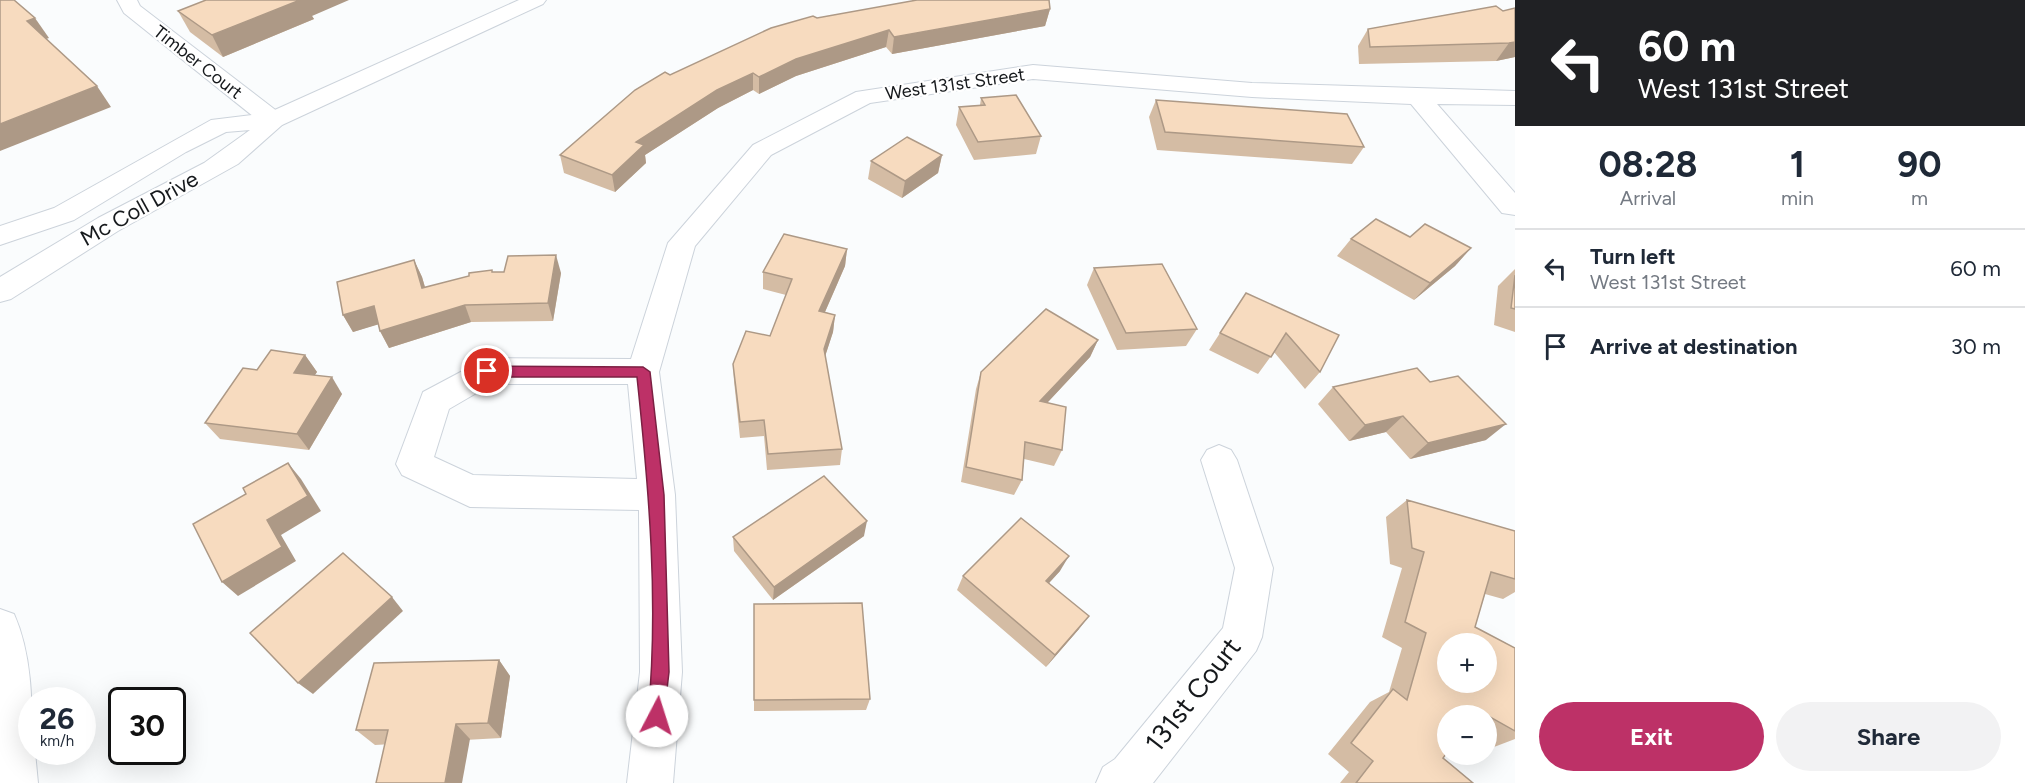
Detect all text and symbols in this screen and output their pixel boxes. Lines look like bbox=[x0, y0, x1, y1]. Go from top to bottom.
street label: Timber Court bbox=[149, 20, 247, 104]
text: 60 m bbox=[1638, 21, 1736, 72]
icon: left bbox=[1539, 24, 1617, 102]
street label: West 131st Street bbox=[884, 63, 1026, 105]
text: West 131st Street bbox=[1638, 72, 1849, 105]
text: 08:28 bbox=[1598, 143, 1698, 186]
text: 1 bbox=[1790, 143, 1805, 186]
text: 90 bbox=[1897, 143, 1942, 186]
street label: Mc Coll Drive bbox=[76, 165, 203, 252]
text: Arrival bbox=[1620, 186, 1676, 210]
text: min bbox=[1781, 186, 1814, 210]
text: m bbox=[1911, 186, 1928, 210]
text: Turn left bbox=[1590, 243, 1676, 270]
icon: left bbox=[1539, 252, 1572, 285]
text: 60 m bbox=[1950, 255, 2001, 282]
text: West 131st Street bbox=[1590, 270, 1746, 294]
icon: arrive bbox=[1539, 330, 1572, 363]
text: Arrive at destination bbox=[1590, 333, 1798, 360]
text: 30 m bbox=[1951, 333, 2001, 360]
pin bbox=[461, 345, 512, 396]
icon: arrive bbox=[470, 354, 503, 387]
street label: 131st Court bbox=[1138, 631, 1247, 758]
map controls bbox=[1437, 633, 1497, 765]
button: + bbox=[1437, 633, 1497, 693]
position arrow bbox=[625, 684, 689, 748]
speed limit sign: 30 bbox=[108, 687, 186, 765]
text: 26 bbox=[40, 700, 74, 737]
button: Exit bbox=[1539, 702, 1764, 771]
button: Share bbox=[1776, 702, 2001, 771]
button: − bbox=[1437, 705, 1497, 765]
text: km/h bbox=[40, 732, 74, 750]

